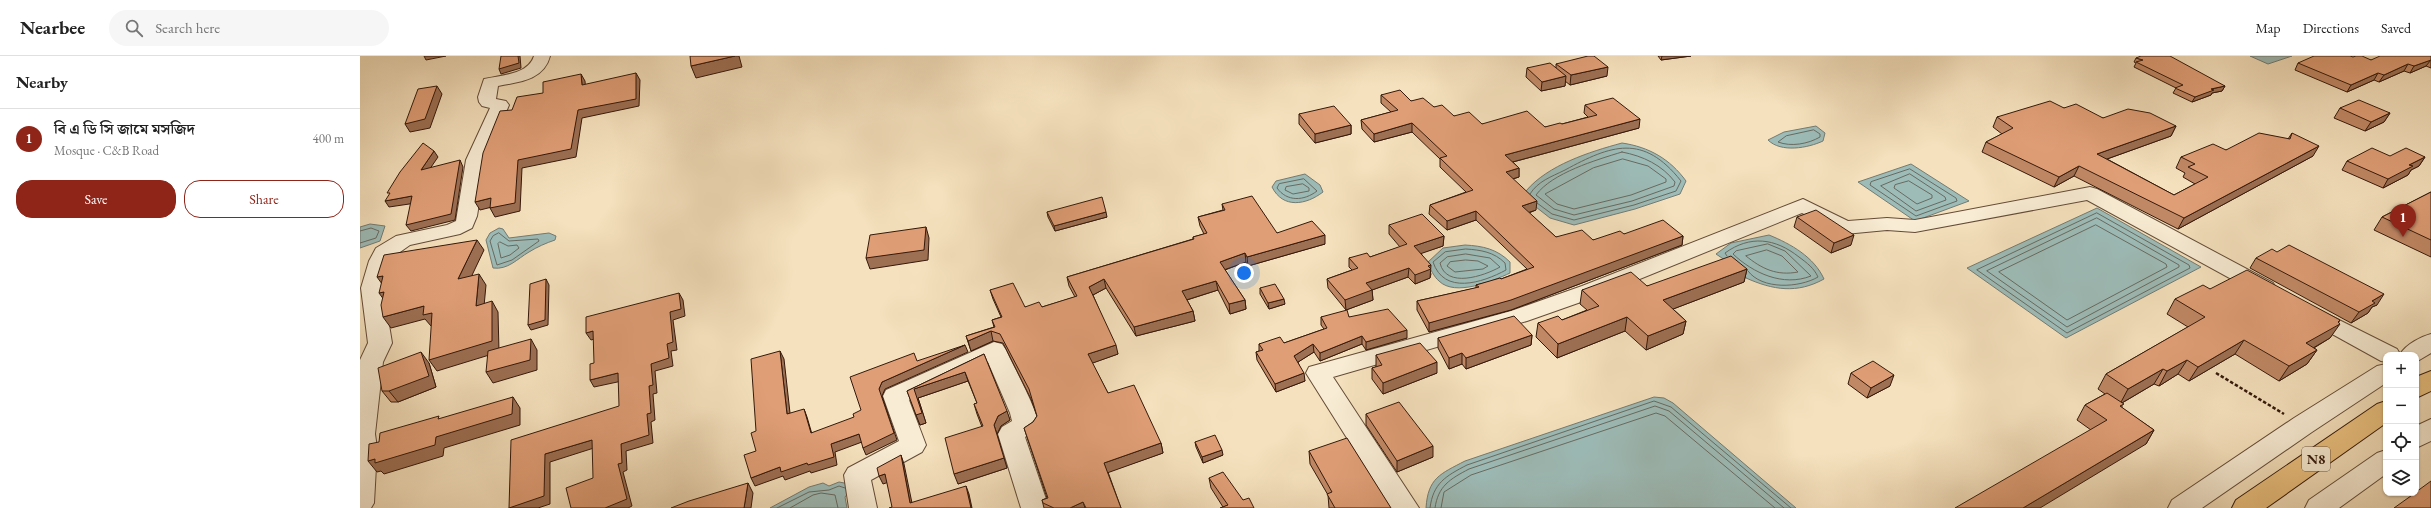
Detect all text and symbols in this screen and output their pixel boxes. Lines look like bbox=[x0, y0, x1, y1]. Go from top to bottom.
search box bbox=[109, 10, 389, 46]
text: Nearbee bbox=[20, 15, 85, 40]
icon: search bbox=[123, 17, 145, 39]
text: Search here bbox=[155, 18, 220, 37]
text: Map bbox=[2255, 19, 2281, 37]
text: Directions bbox=[2303, 19, 2359, 37]
text: Saved bbox=[2381, 19, 2411, 37]
text: Nearby bbox=[16, 71, 68, 93]
text: বি এ ডি সি জামে মসজিদ bbox=[54, 119, 195, 138]
text: 1 bbox=[26, 130, 32, 147]
text: 400 m bbox=[313, 130, 344, 147]
text: Mosque · C&B Road bbox=[54, 142, 159, 159]
button: Save bbox=[16, 180, 176, 218]
button: Share bbox=[184, 180, 344, 218]
pin: 1 bbox=[2390, 204, 2416, 237]
your location bbox=[1234, 263, 1254, 283]
map controls bbox=[2383, 352, 2419, 496]
button: + bbox=[2383, 352, 2419, 388]
button: − bbox=[2383, 388, 2419, 424]
button: locate bbox=[2383, 424, 2419, 460]
road number: N8 bbox=[2302, 447, 2330, 471]
button: layers bbox=[2383, 460, 2419, 496]

